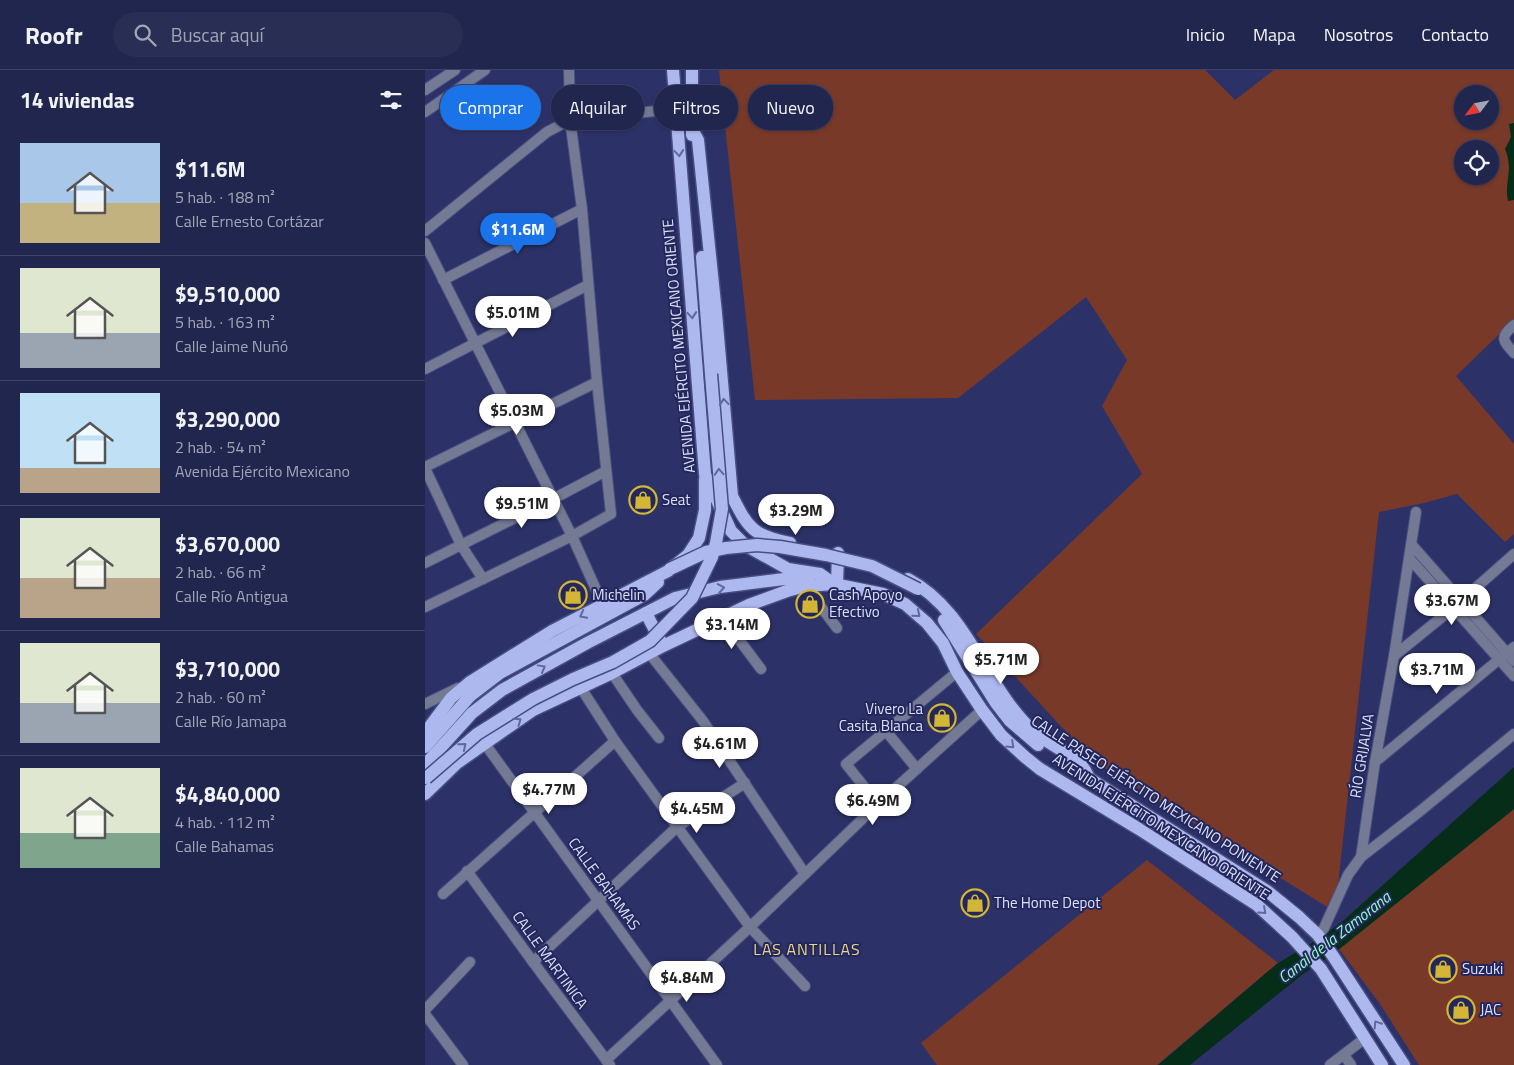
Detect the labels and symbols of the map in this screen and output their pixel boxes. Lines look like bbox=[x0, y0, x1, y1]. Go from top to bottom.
north arrow bbox=[1454, 85, 1499, 130]
one-way arrow bbox=[673, 150, 684, 158]
pin: $11.6M bbox=[477, 212, 559, 255]
street label: AVENIDA EJÉRCITO MEXICANO ORIENTE bbox=[656, 218, 701, 474]
pin: $5.01M bbox=[472, 296, 554, 338]
one-way arrow bbox=[686, 312, 697, 320]
pin: $5.03M bbox=[476, 394, 558, 436]
one-way arrow bbox=[719, 398, 730, 406]
one-way arrow bbox=[713, 467, 724, 475]
shop icon: Seat bbox=[628, 485, 658, 515]
pin: $9.51M bbox=[481, 486, 563, 529]
place label: Seat bbox=[662, 488, 691, 511]
pin: $3.29M bbox=[755, 494, 837, 536]
shop icon: Michelin bbox=[558, 580, 588, 610]
place label: Michelin bbox=[592, 583, 645, 606]
one-way arrow bbox=[717, 583, 726, 593]
place label: Cash Apoyo Efectivo bbox=[829, 583, 903, 623]
pin: $3.67M bbox=[1411, 584, 1493, 626]
shop icon: Cash Apoyo Efectivo bbox=[795, 589, 825, 619]
pin: $3.14M bbox=[691, 608, 773, 650]
one-way arrow bbox=[911, 608, 920, 617]
one-way arrow bbox=[579, 609, 588, 619]
pin: $5.71M bbox=[960, 642, 1042, 685]
pin: $3.71M bbox=[1396, 652, 1478, 695]
one-way arrow bbox=[537, 664, 546, 674]
place label: Vivero La Casita Blanca bbox=[839, 697, 923, 737]
shop icon: Vivero La Casita Blanca bbox=[927, 703, 957, 733]
street label: CALLE PASEO EJÉRCITO MEXICANO PONIENTE bbox=[1027, 709, 1286, 888]
street label: RÍO GRIJALVA bbox=[1343, 712, 1380, 800]
one-way arrow bbox=[512, 718, 522, 727]
pin: $4.61M bbox=[679, 726, 761, 769]
one-way arrow bbox=[1006, 739, 1015, 748]
one-way arrow bbox=[457, 743, 466, 751]
street label: AVENIDA EJÉRCITO MEXICANO ORIENTE bbox=[1048, 748, 1274, 906]
pin: $4.77M bbox=[508, 772, 590, 815]
pin: $6.49M bbox=[832, 784, 914, 826]
pin: $4.45M bbox=[656, 792, 738, 834]
street label: CALLE BAHAMAS bbox=[563, 833, 646, 935]
water label: Canal de la Zamorana bbox=[1272, 885, 1396, 989]
shop icon: The Home Depot bbox=[960, 888, 990, 918]
place label: The Home Depot bbox=[994, 891, 1101, 914]
one-way arrow bbox=[1258, 905, 1267, 914]
street label: CALLE MARTINICA bbox=[507, 906, 594, 1014]
district label: LAS ANTILLAS bbox=[753, 937, 861, 961]
shop icon: Suzuki bbox=[1428, 954, 1458, 984]
place label: Suzuki bbox=[1462, 957, 1503, 980]
pin: $4.84M bbox=[646, 960, 728, 1003]
shop icon: JAC bbox=[1446, 995, 1476, 1025]
place label: JAC bbox=[1480, 998, 1501, 1021]
one-way arrow bbox=[1374, 1021, 1383, 1030]

